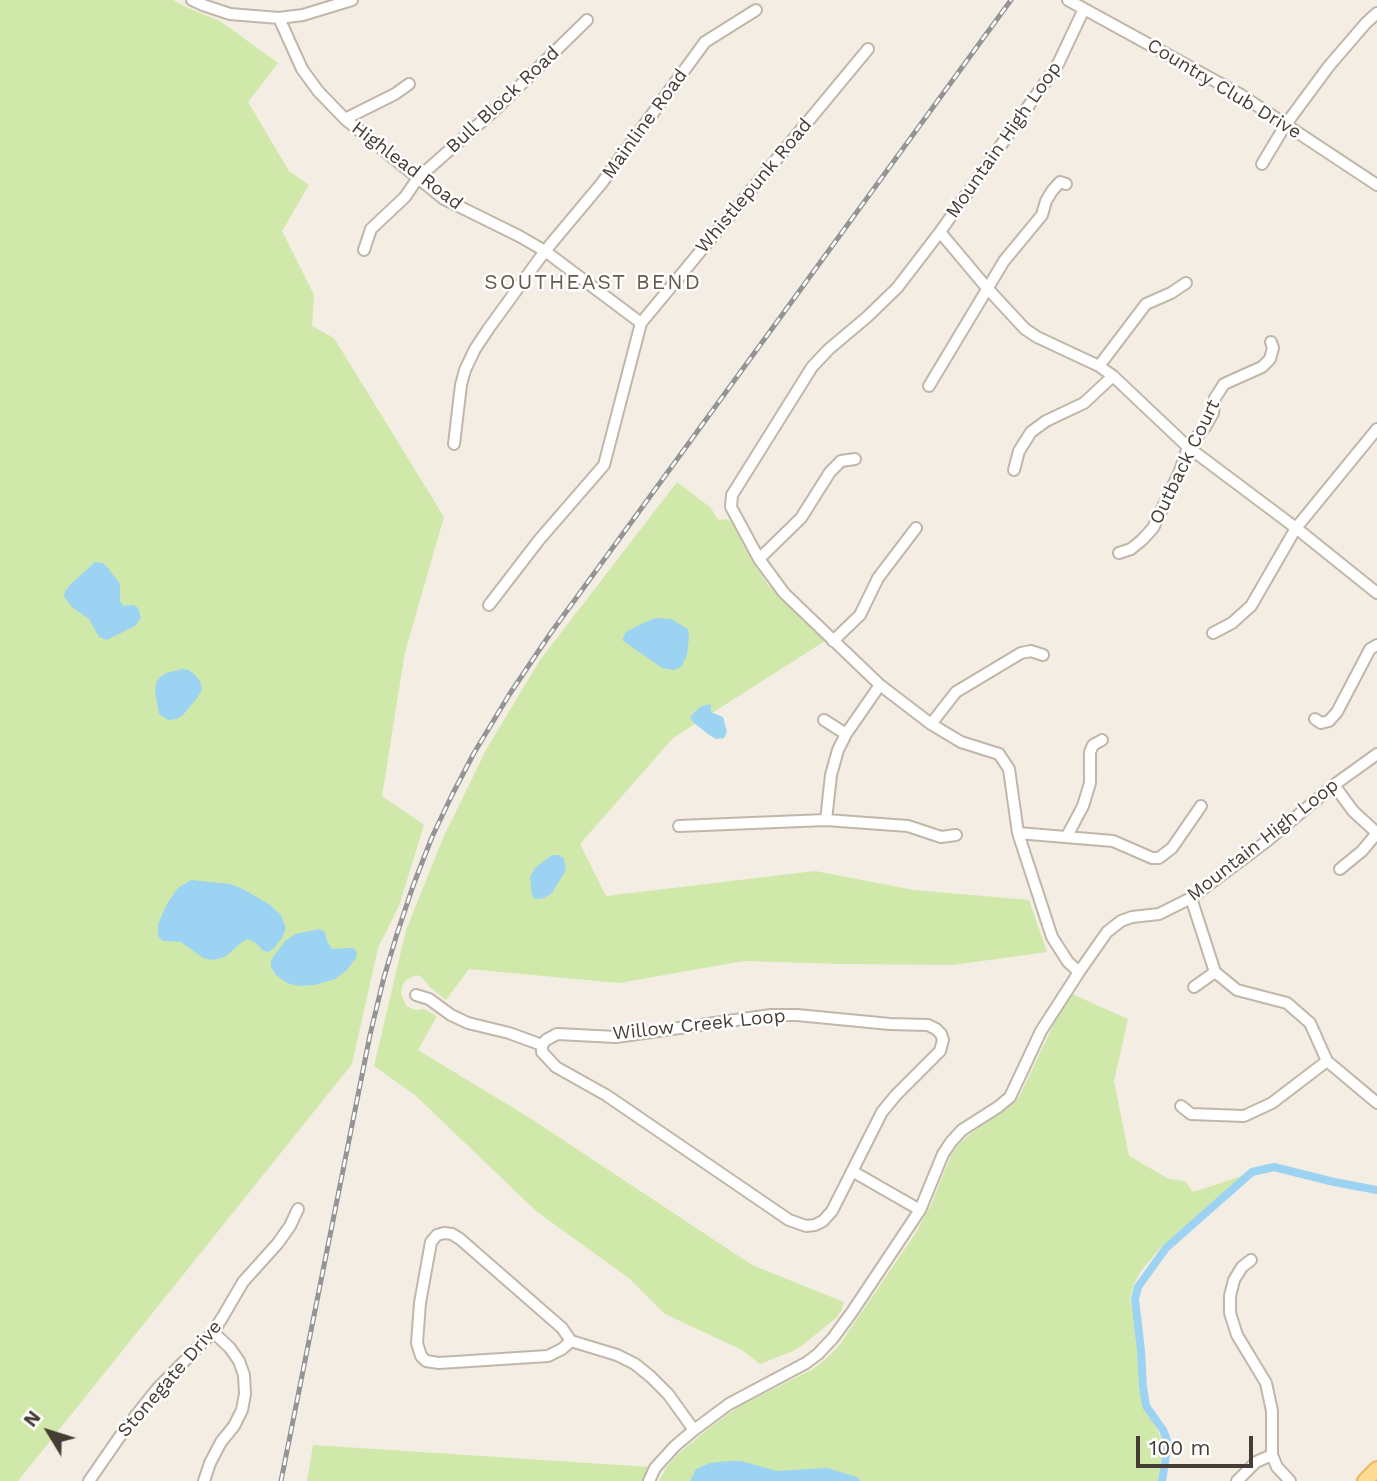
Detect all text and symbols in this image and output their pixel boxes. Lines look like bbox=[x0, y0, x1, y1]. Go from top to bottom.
street label: Country Club Drive bbox=[1143, 34, 1305, 144]
street label: Bull Block Road bbox=[442, 42, 564, 158]
street label: Mountain High Loop bbox=[941, 57, 1067, 223]
street label: Mainline Road bbox=[598, 65, 692, 183]
street label: Whistlepunk Road bbox=[691, 114, 817, 258]
street label: Highlead Road bbox=[347, 117, 467, 215]
district label: SOUTHEAST BEND bbox=[486, 270, 700, 296]
street label: Outback Court bbox=[1145, 396, 1225, 528]
street label: Mountain High Loop bbox=[1183, 774, 1343, 906]
street label: Willow Creek Loop bbox=[611, 1005, 787, 1045]
street label: Stonegate Drive bbox=[113, 1316, 227, 1442]
north arrow bbox=[14, 1397, 84, 1467]
text: N bbox=[19, 1406, 45, 1431]
scale bar bbox=[1139, 1422, 1256, 1466]
text: 100 m bbox=[1149, 1435, 1211, 1460]

